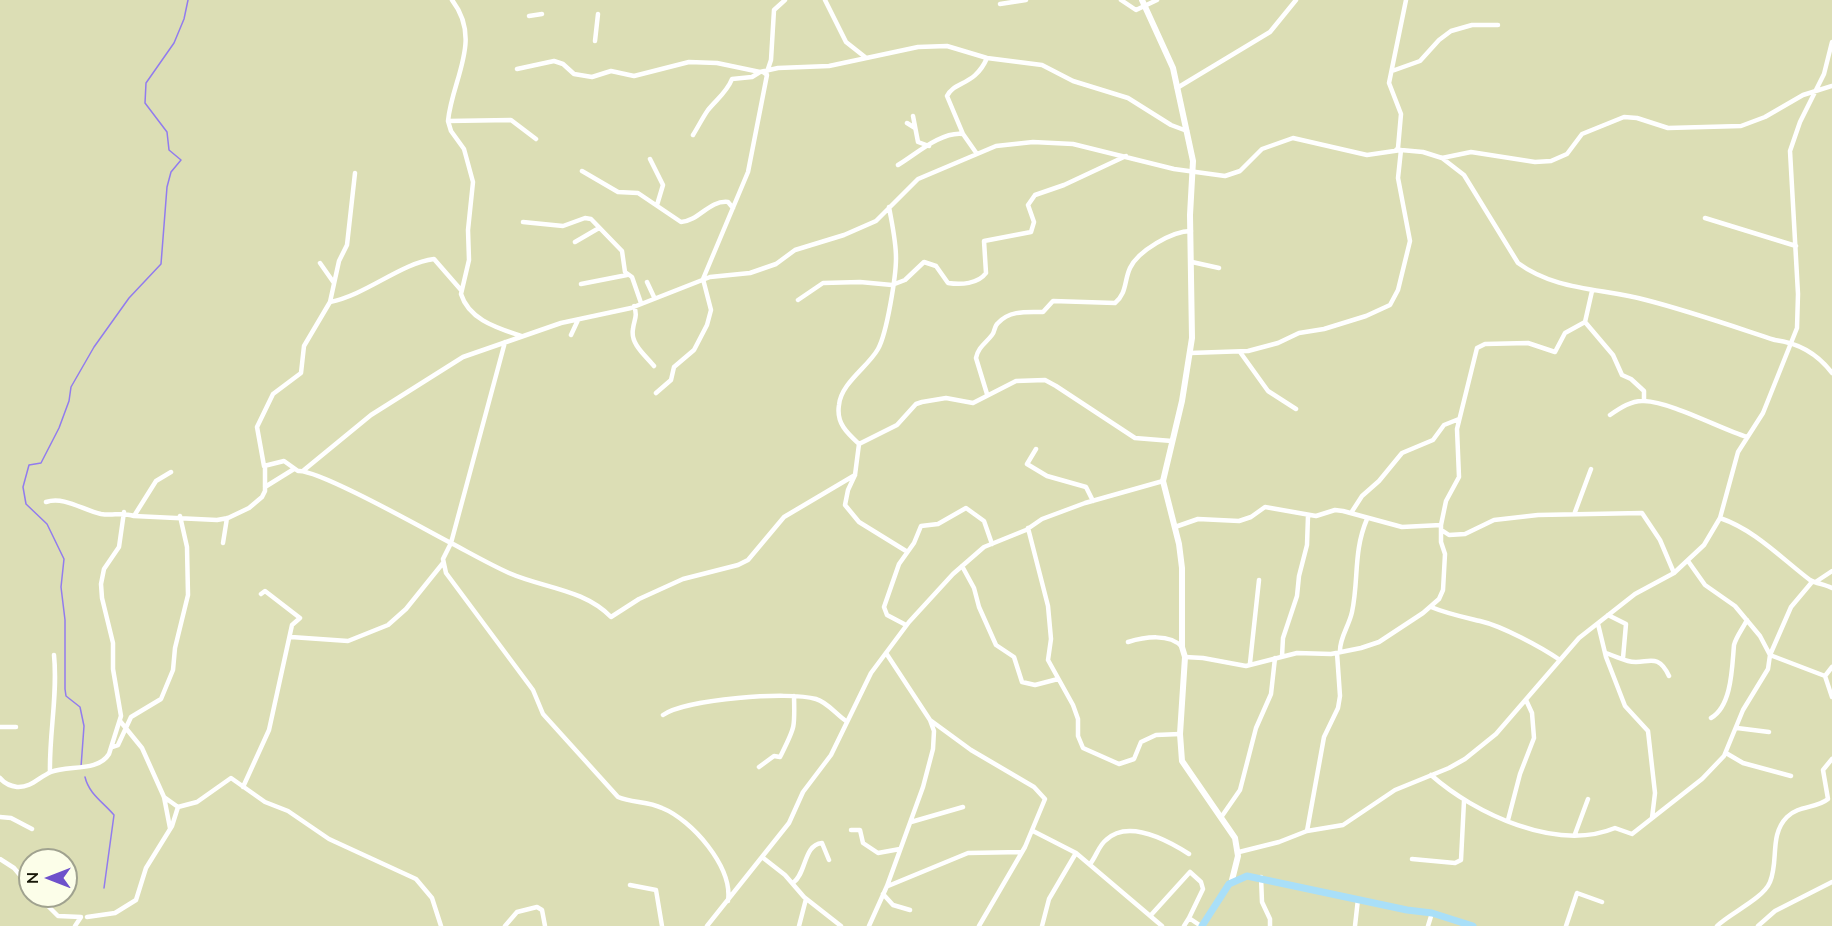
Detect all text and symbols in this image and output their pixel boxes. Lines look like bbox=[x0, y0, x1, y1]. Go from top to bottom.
north arrow bbox=[18, 848, 78, 908]
text: N bbox=[22, 872, 42, 884]

